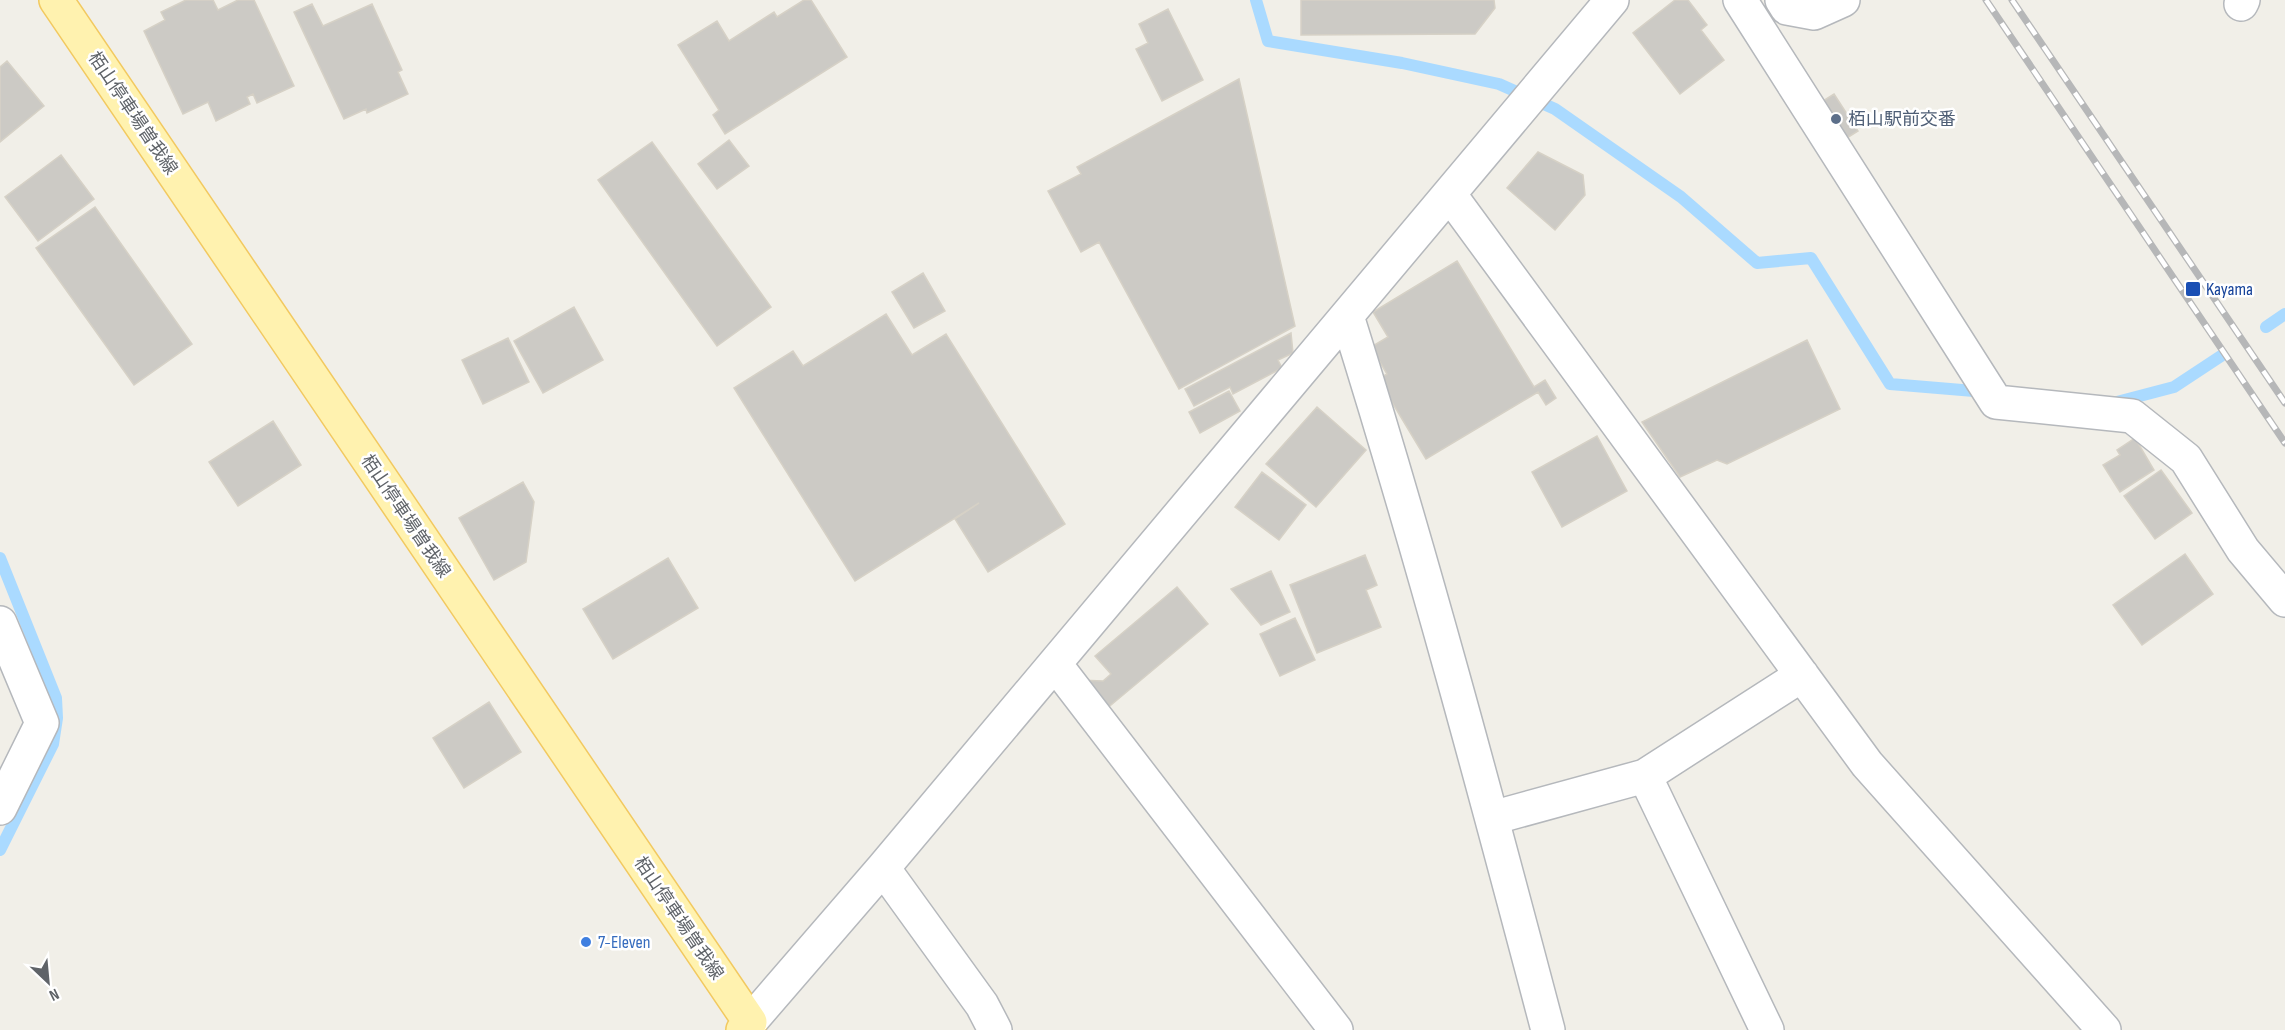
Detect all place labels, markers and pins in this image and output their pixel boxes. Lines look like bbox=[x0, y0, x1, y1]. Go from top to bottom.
place label: 栢山駅前交番 bbox=[1848, 109, 1956, 130]
marker: 栢山駅前交番 bbox=[1829, 112, 1843, 126]
place label: Kayama bbox=[2206, 279, 2253, 300]
marker: Kayama bbox=[2184, 280, 2202, 298]
place label: 7-Eleven bbox=[598, 932, 651, 953]
marker: 7-Eleven bbox=[579, 935, 593, 949]

